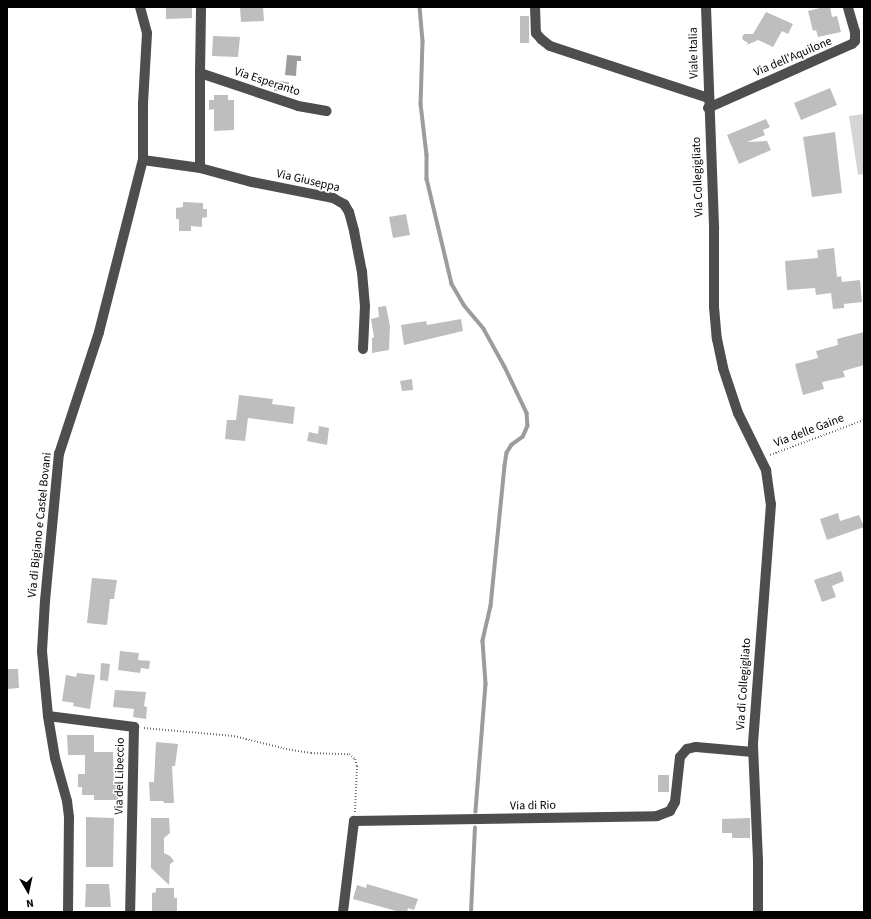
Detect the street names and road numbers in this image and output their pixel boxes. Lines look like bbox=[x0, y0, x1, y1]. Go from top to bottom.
street label: Viale Italia bbox=[686, 27, 702, 79]
street label: Via dell'Aquilone bbox=[752, 34, 834, 80]
street label: Via Esperanto bbox=[232, 65, 302, 99]
street label: Via Collegigliato bbox=[689, 137, 707, 217]
street label: Via Giuseppa bbox=[275, 167, 341, 195]
street label: Via delle Gaine bbox=[772, 411, 846, 451]
street label: Via di Bigiano e Castel Bovani bbox=[25, 452, 55, 598]
street label: Via di Collegigliato bbox=[734, 637, 754, 731]
street label: Via del Libeccio bbox=[112, 737, 128, 815]
street label: Via di Rio bbox=[510, 798, 556, 814]

